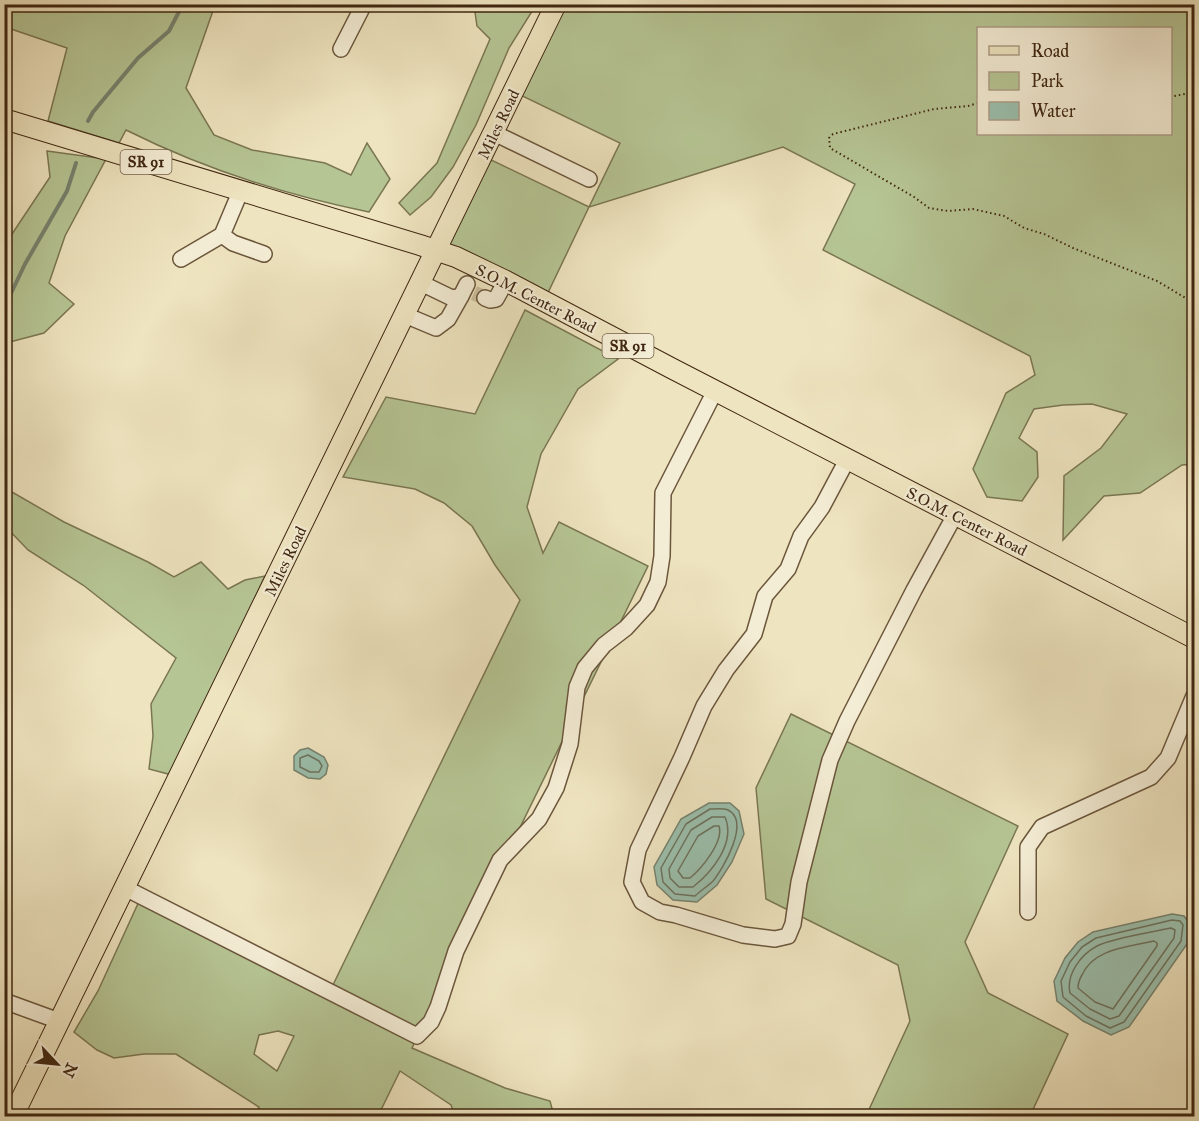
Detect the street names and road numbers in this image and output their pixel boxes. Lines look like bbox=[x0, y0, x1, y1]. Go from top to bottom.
street label: Miles Road bbox=[473, 86, 523, 162]
road number: SR 91 bbox=[120, 150, 172, 174]
street label: S.O.M. Center Road bbox=[472, 260, 599, 337]
road number: SR 91 bbox=[602, 334, 654, 358]
street label: S.O.M. Center Road bbox=[903, 483, 1030, 560]
street label: Miles Road bbox=[260, 523, 310, 599]

